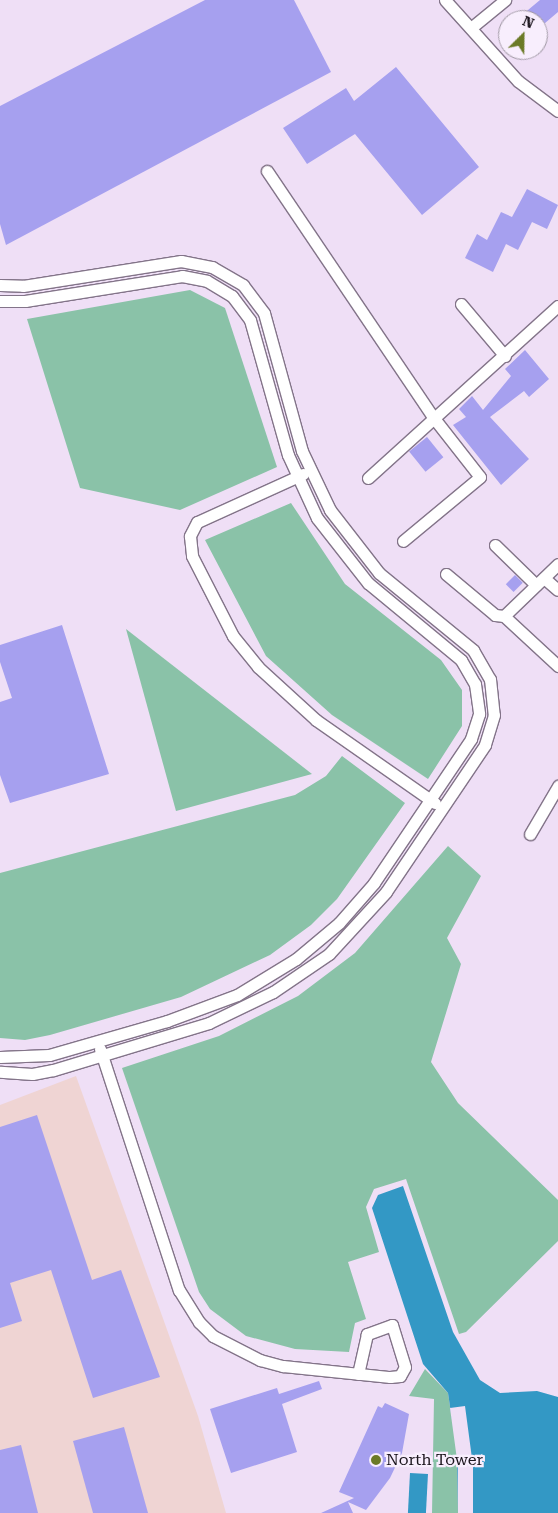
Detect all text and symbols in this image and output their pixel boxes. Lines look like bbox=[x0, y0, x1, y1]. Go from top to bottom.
north arrow bbox=[498, 10, 548, 60]
text: N bbox=[520, 13, 537, 32]
place label: North Tower bbox=[386, 1450, 483, 1470]
marker: North Tower bbox=[370, 1454, 382, 1466]

